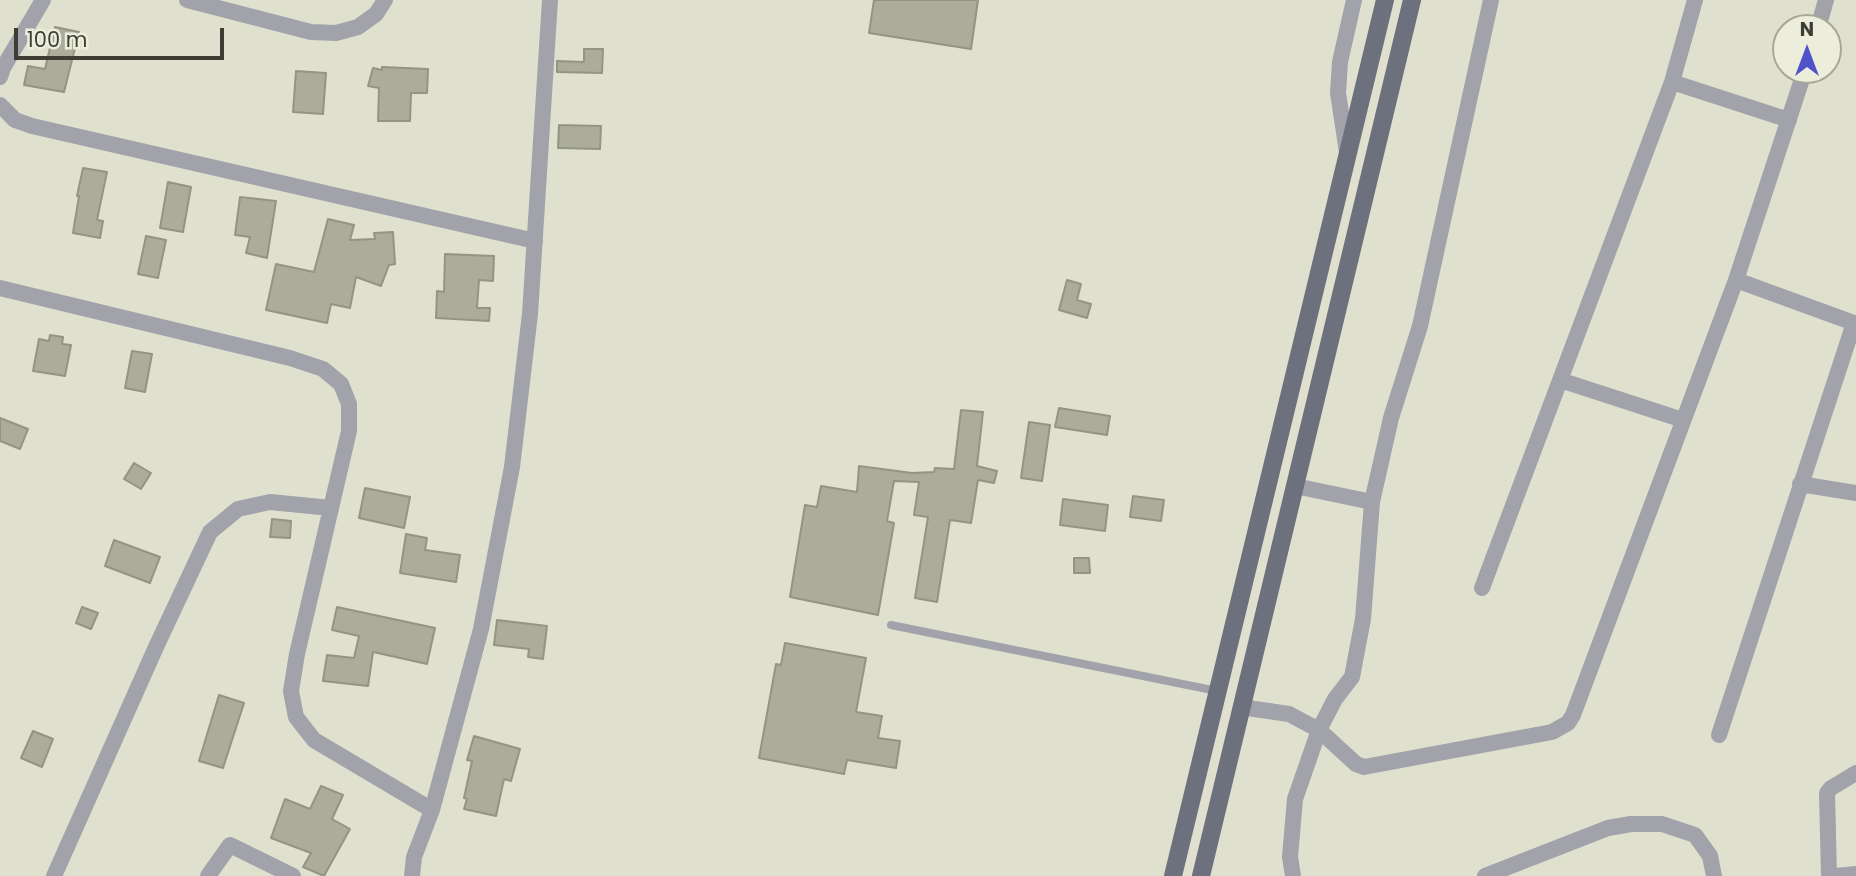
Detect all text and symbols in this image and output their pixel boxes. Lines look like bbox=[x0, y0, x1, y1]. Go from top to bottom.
scale bar bbox=[18, 14, 228, 58]
north arrow bbox=[1772, 14, 1842, 84]
text: N bbox=[1800, 16, 1814, 43]
text: 100 m bbox=[27, 25, 87, 54]

